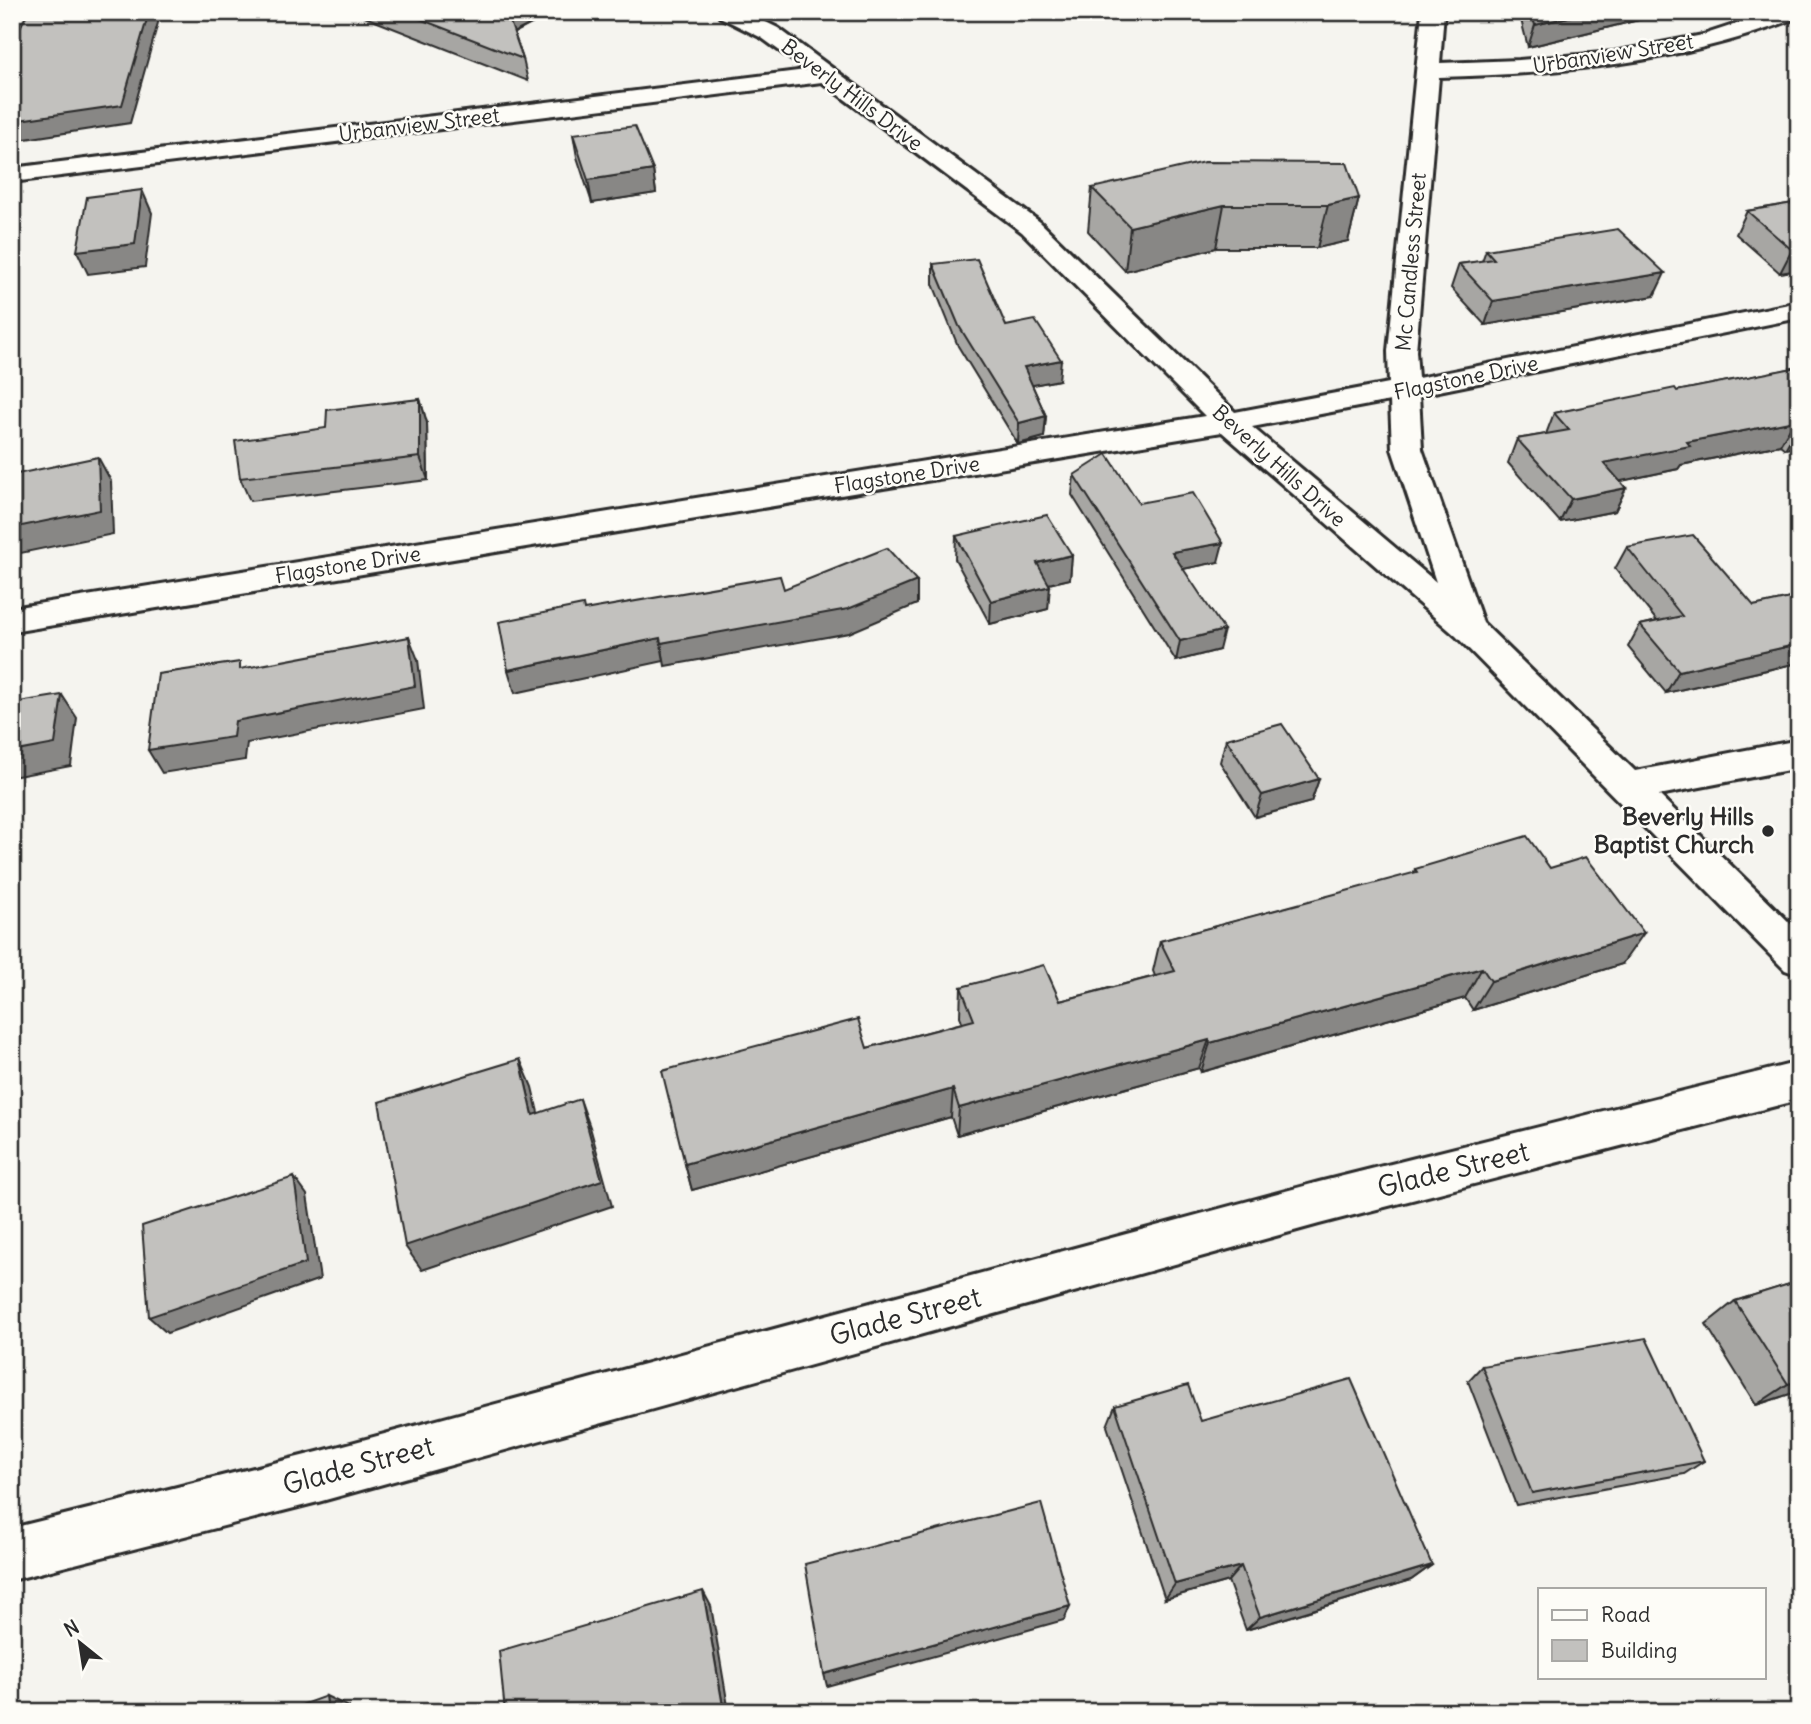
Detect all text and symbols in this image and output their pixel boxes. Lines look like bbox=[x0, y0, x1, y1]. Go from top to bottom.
street label: Urbanview Street bbox=[1531, 27, 1695, 80]
street label: Beverly Hills Drive bbox=[776, 33, 928, 157]
street label: Urbanview Street bbox=[337, 101, 501, 148]
street label: Mc Candless Street bbox=[1389, 172, 1432, 352]
street label: Flagstone Drive bbox=[1391, 349, 1540, 406]
street label: Beverly Hills Drive bbox=[1207, 399, 1352, 533]
street label: Flagstone Drive bbox=[832, 450, 982, 499]
street label: Flagstone Drive bbox=[273, 540, 423, 589]
place label: Beverly Hills Baptist Church bbox=[1594, 801, 1754, 859]
marker: Beverly Hills Baptist Church bbox=[1760, 823, 1776, 839]
street label: Glade Street bbox=[1373, 1133, 1533, 1205]
street label: Glade Street bbox=[825, 1279, 985, 1353]
street label: Glade Street bbox=[278, 1428, 438, 1502]
legend bbox=[1538, 1588, 1766, 1678]
text: Road bbox=[1601, 1601, 1650, 1628]
north arrow bbox=[46, 1608, 116, 1678]
text: N bbox=[60, 1615, 83, 1642]
text: Building bbox=[1601, 1637, 1677, 1664]

